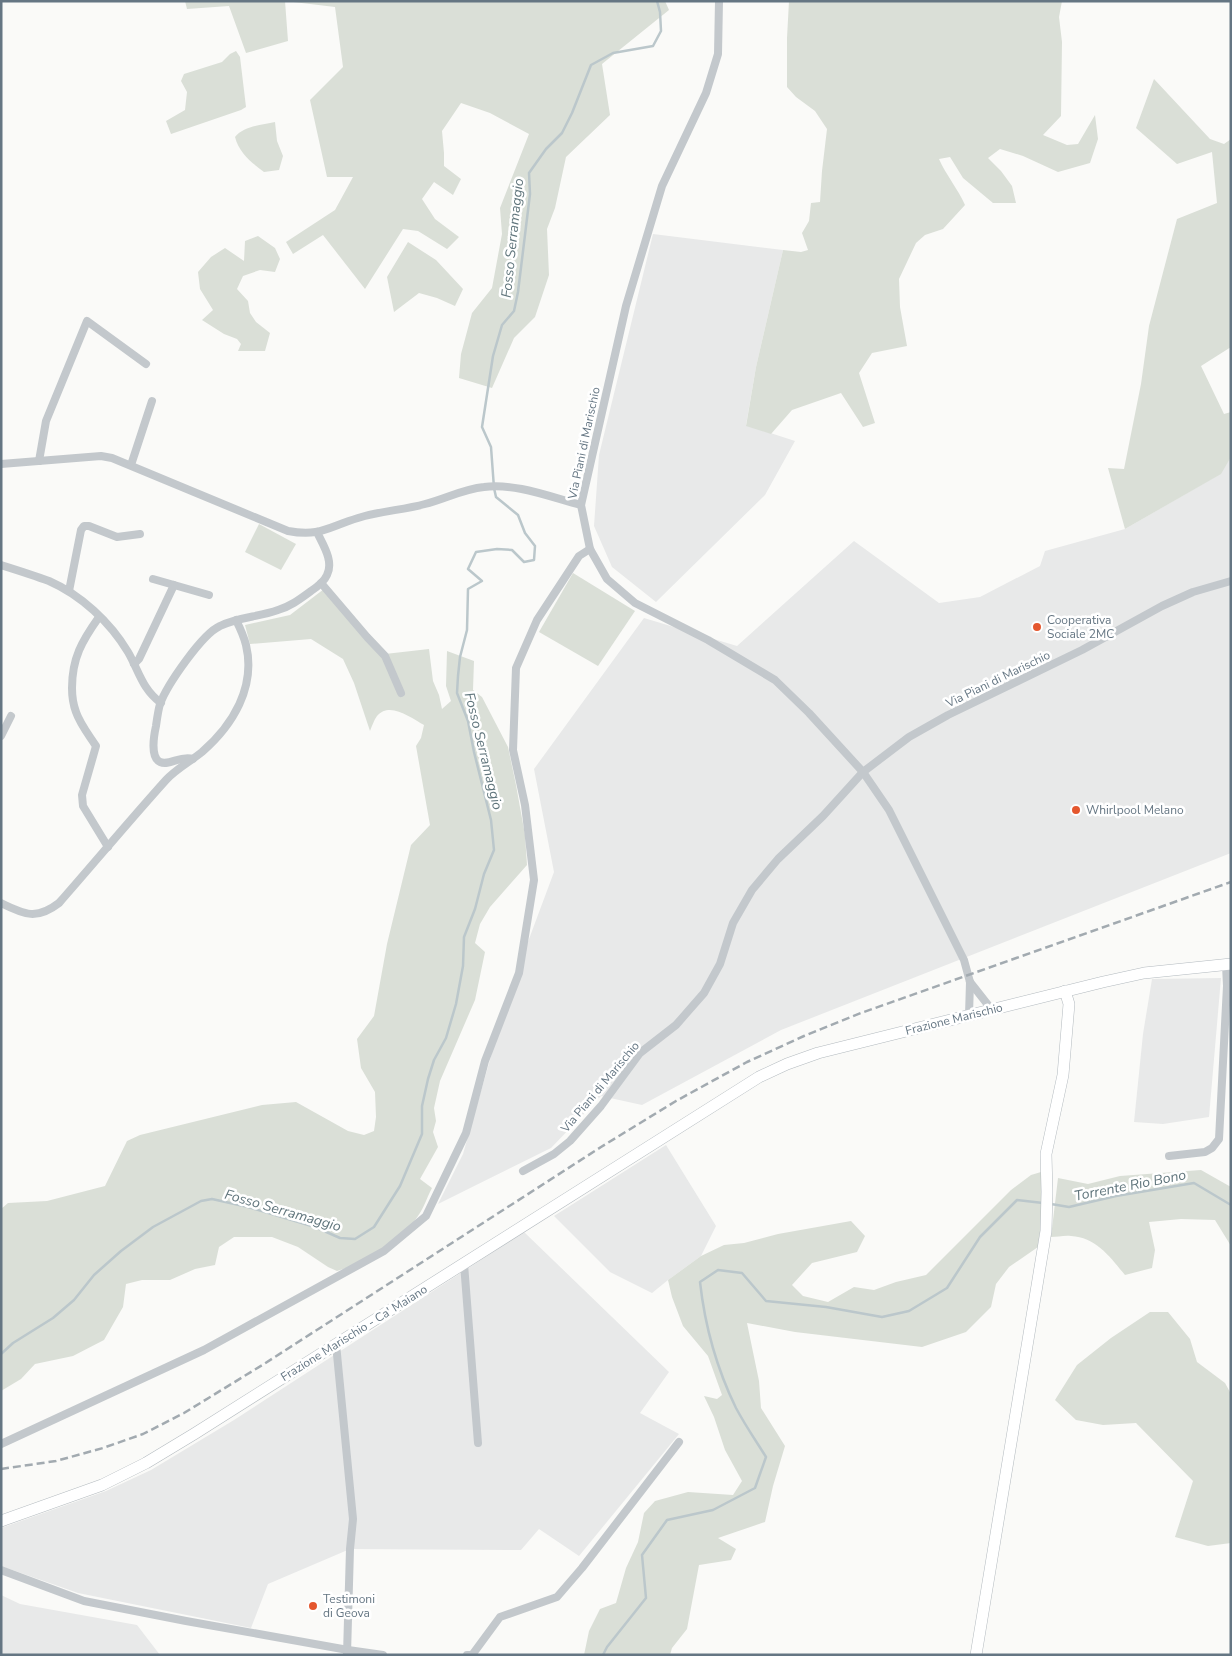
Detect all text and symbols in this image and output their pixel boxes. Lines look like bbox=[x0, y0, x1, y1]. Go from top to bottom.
water label: Fosso Serramaggio bbox=[497, 177, 528, 299]
street label: Via Piani di Marischio bbox=[564, 385, 604, 501]
place label: Cooperativa Sociale 2MC bbox=[1047, 612, 1114, 642]
marker: Cooperativa Sociale 2MC bbox=[1031, 621, 1043, 633]
street label: Via Piani di Marischio bbox=[942, 647, 1053, 712]
water label: Fosso Serramaggio bbox=[460, 690, 507, 812]
place label: Whirlpool Melano bbox=[1086, 802, 1184, 818]
marker: Whirlpool Melano bbox=[1070, 804, 1082, 816]
street label: Frazione Marischio bbox=[904, 999, 1005, 1039]
street label: Via Piani di Marischio bbox=[557, 1038, 643, 1137]
water label: Torrente Rio Bono bbox=[1073, 1165, 1188, 1206]
water label: Fosso Serramaggio bbox=[222, 1185, 344, 1236]
street label: Frazione Marischio - Ca' Maiano bbox=[278, 1281, 431, 1385]
place label: Testimoni di Geova bbox=[323, 1591, 375, 1621]
marker: Testimoni di Geova bbox=[307, 1600, 319, 1612]

